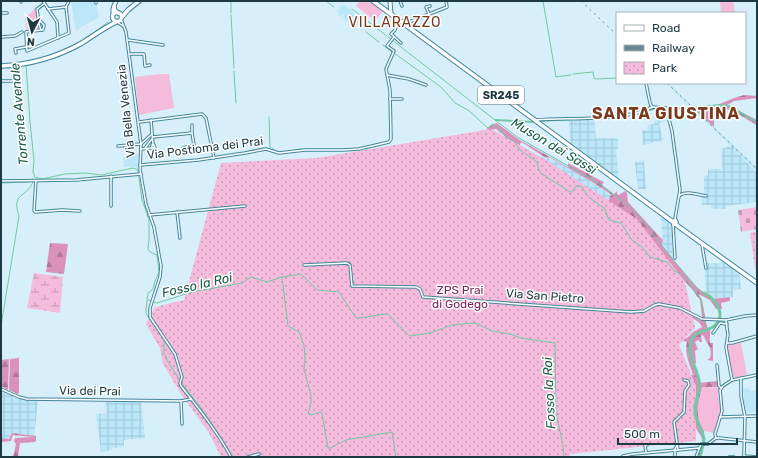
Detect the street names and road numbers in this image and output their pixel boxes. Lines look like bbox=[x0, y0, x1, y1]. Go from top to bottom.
street label: Via Bella Venezia bbox=[114, 64, 138, 158]
road number: SR245 bbox=[478, 86, 524, 104]
street label: Via Postioma dei Prai bbox=[146, 134, 264, 162]
street label: Via San Pietro bbox=[506, 286, 584, 306]
street label: Via dei Prai bbox=[59, 383, 121, 399]

